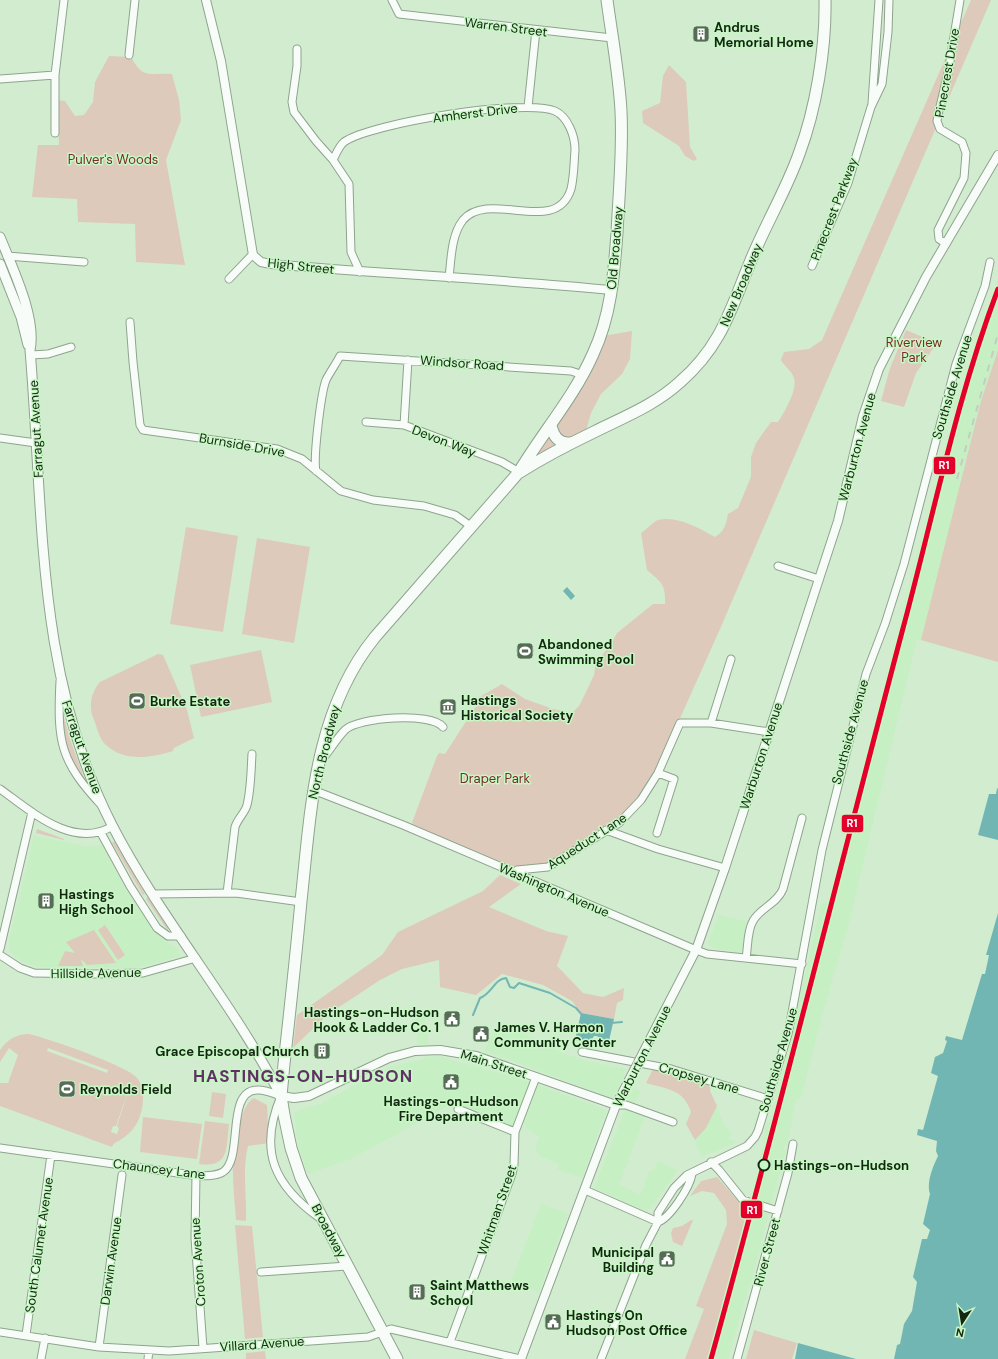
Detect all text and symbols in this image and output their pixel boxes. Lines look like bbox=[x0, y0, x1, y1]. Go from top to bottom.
street label: Warren Street bbox=[464, 13, 548, 41]
place label: Andrus Memorial Home bbox=[714, 19, 814, 51]
building icon: Andrus Memorial Home bbox=[691, 24, 711, 44]
street label: Pinecrest Drive bbox=[931, 27, 963, 119]
street label: Amherst Drive bbox=[432, 99, 518, 127]
park label: Pulver's Woods bbox=[68, 151, 158, 168]
street label: Pinecrest Parkway bbox=[807, 155, 861, 263]
street label: Old Broadway bbox=[603, 206, 627, 290]
street label: New Broadway bbox=[716, 241, 766, 329]
street label: High Street bbox=[267, 254, 335, 278]
street label: Southside Avenue bbox=[928, 333, 976, 441]
park label: Riverview Park bbox=[886, 334, 942, 366]
street label: Windsor Road bbox=[419, 352, 505, 374]
street label: Farragut Avenue bbox=[25, 380, 47, 478]
street label: Warburton Avenue bbox=[834, 391, 880, 503]
street label: Devon Way bbox=[410, 421, 478, 461]
street label: Burnside Drive bbox=[198, 429, 286, 461]
line badge: R1 bbox=[933, 456, 956, 475]
text: R1 bbox=[939, 458, 949, 472]
place label: Abandoned Swimming Pool bbox=[538, 636, 634, 668]
sports icon: Abandoned Swimming Pool bbox=[515, 641, 535, 661]
street label: Southside Avenue bbox=[828, 678, 872, 786]
sports icon: Burke Estate bbox=[127, 691, 147, 711]
place label: Hastings Historical Society bbox=[461, 692, 573, 724]
place label: Burke Estate bbox=[150, 693, 230, 710]
museum icon: Hastings Historical Society bbox=[438, 697, 458, 717]
street label: Farragut Avenue bbox=[58, 698, 106, 796]
street label: Warburton Avenue bbox=[736, 700, 786, 812]
street label: North Broadway bbox=[304, 703, 344, 801]
park label: Draper Park bbox=[460, 770, 531, 787]
street label: Aqueduct Lane bbox=[544, 809, 630, 873]
line badge: R1 bbox=[841, 814, 864, 833]
text: R1 bbox=[847, 816, 857, 830]
street label: Washington Avenue bbox=[496, 859, 612, 921]
place label: Hastings High School bbox=[59, 886, 134, 918]
building icon: Hastings High School bbox=[36, 891, 56, 911]
street label: Hillside Avenue bbox=[51, 964, 141, 982]
street label: Warburton Avenue bbox=[609, 1002, 675, 1110]
place label: Hastings-on-Hudson Hook & Ladder Co. 1 bbox=[304, 1004, 439, 1036]
street label: Southside Avenue bbox=[755, 1006, 801, 1114]
public building icon: Hastings-on-Hudson Hook & Ladder Co. 1 bbox=[442, 1009, 462, 1029]
place label: James V. Harmon Community Center bbox=[494, 1019, 617, 1051]
public building icon: James V. Harmon Community Center bbox=[471, 1024, 491, 1044]
building icon: Grace Episcopal Church bbox=[312, 1041, 332, 1061]
place label: Grace Episcopal Church bbox=[155, 1043, 309, 1060]
street label: Main Street bbox=[459, 1045, 529, 1083]
street label: Cropsey Lane bbox=[657, 1058, 741, 1098]
district label: HASTINGS-ON-HUDSON bbox=[193, 1065, 413, 1087]
public building icon: Hastings-on-Hudson Fire Department bbox=[441, 1072, 461, 1092]
sports icon: Reynolds Field bbox=[57, 1079, 77, 1099]
place label: Reynolds Field bbox=[80, 1081, 172, 1098]
place label: Hastings-on-Hudson Fire Department bbox=[383, 1093, 519, 1125]
street label: Chauncey Lane bbox=[112, 1155, 206, 1183]
place label: Hastings-on-Hudson bbox=[774, 1157, 909, 1174]
marker: Hastings-on-Hudson bbox=[757, 1158, 771, 1172]
street label: Whitman Street bbox=[474, 1162, 520, 1258]
street label: South Calumet Avenue bbox=[21, 1176, 57, 1314]
line badge: R1 bbox=[740, 1200, 763, 1219]
street label: Broadway bbox=[308, 1201, 350, 1261]
text: R1 bbox=[747, 1203, 757, 1217]
street label: Darwin Avenue bbox=[96, 1216, 126, 1306]
street label: River Street bbox=[750, 1216, 784, 1288]
street label: Croton Avenue bbox=[186, 1217, 210, 1307]
place label: Municipal Building bbox=[592, 1244, 654, 1276]
public building icon: Municipal Building bbox=[657, 1249, 677, 1269]
place label: Saint Matthews School bbox=[430, 1277, 529, 1309]
building icon: Saint Matthews School bbox=[407, 1282, 427, 1302]
north arrow bbox=[942, 1303, 982, 1343]
place label: Hastings On Hudson Post Office bbox=[566, 1307, 688, 1339]
public building icon: Hastings On Hudson Post Office bbox=[543, 1312, 563, 1332]
text: N bbox=[955, 1325, 965, 1340]
street label: Villard Avenue bbox=[219, 1333, 305, 1355]

